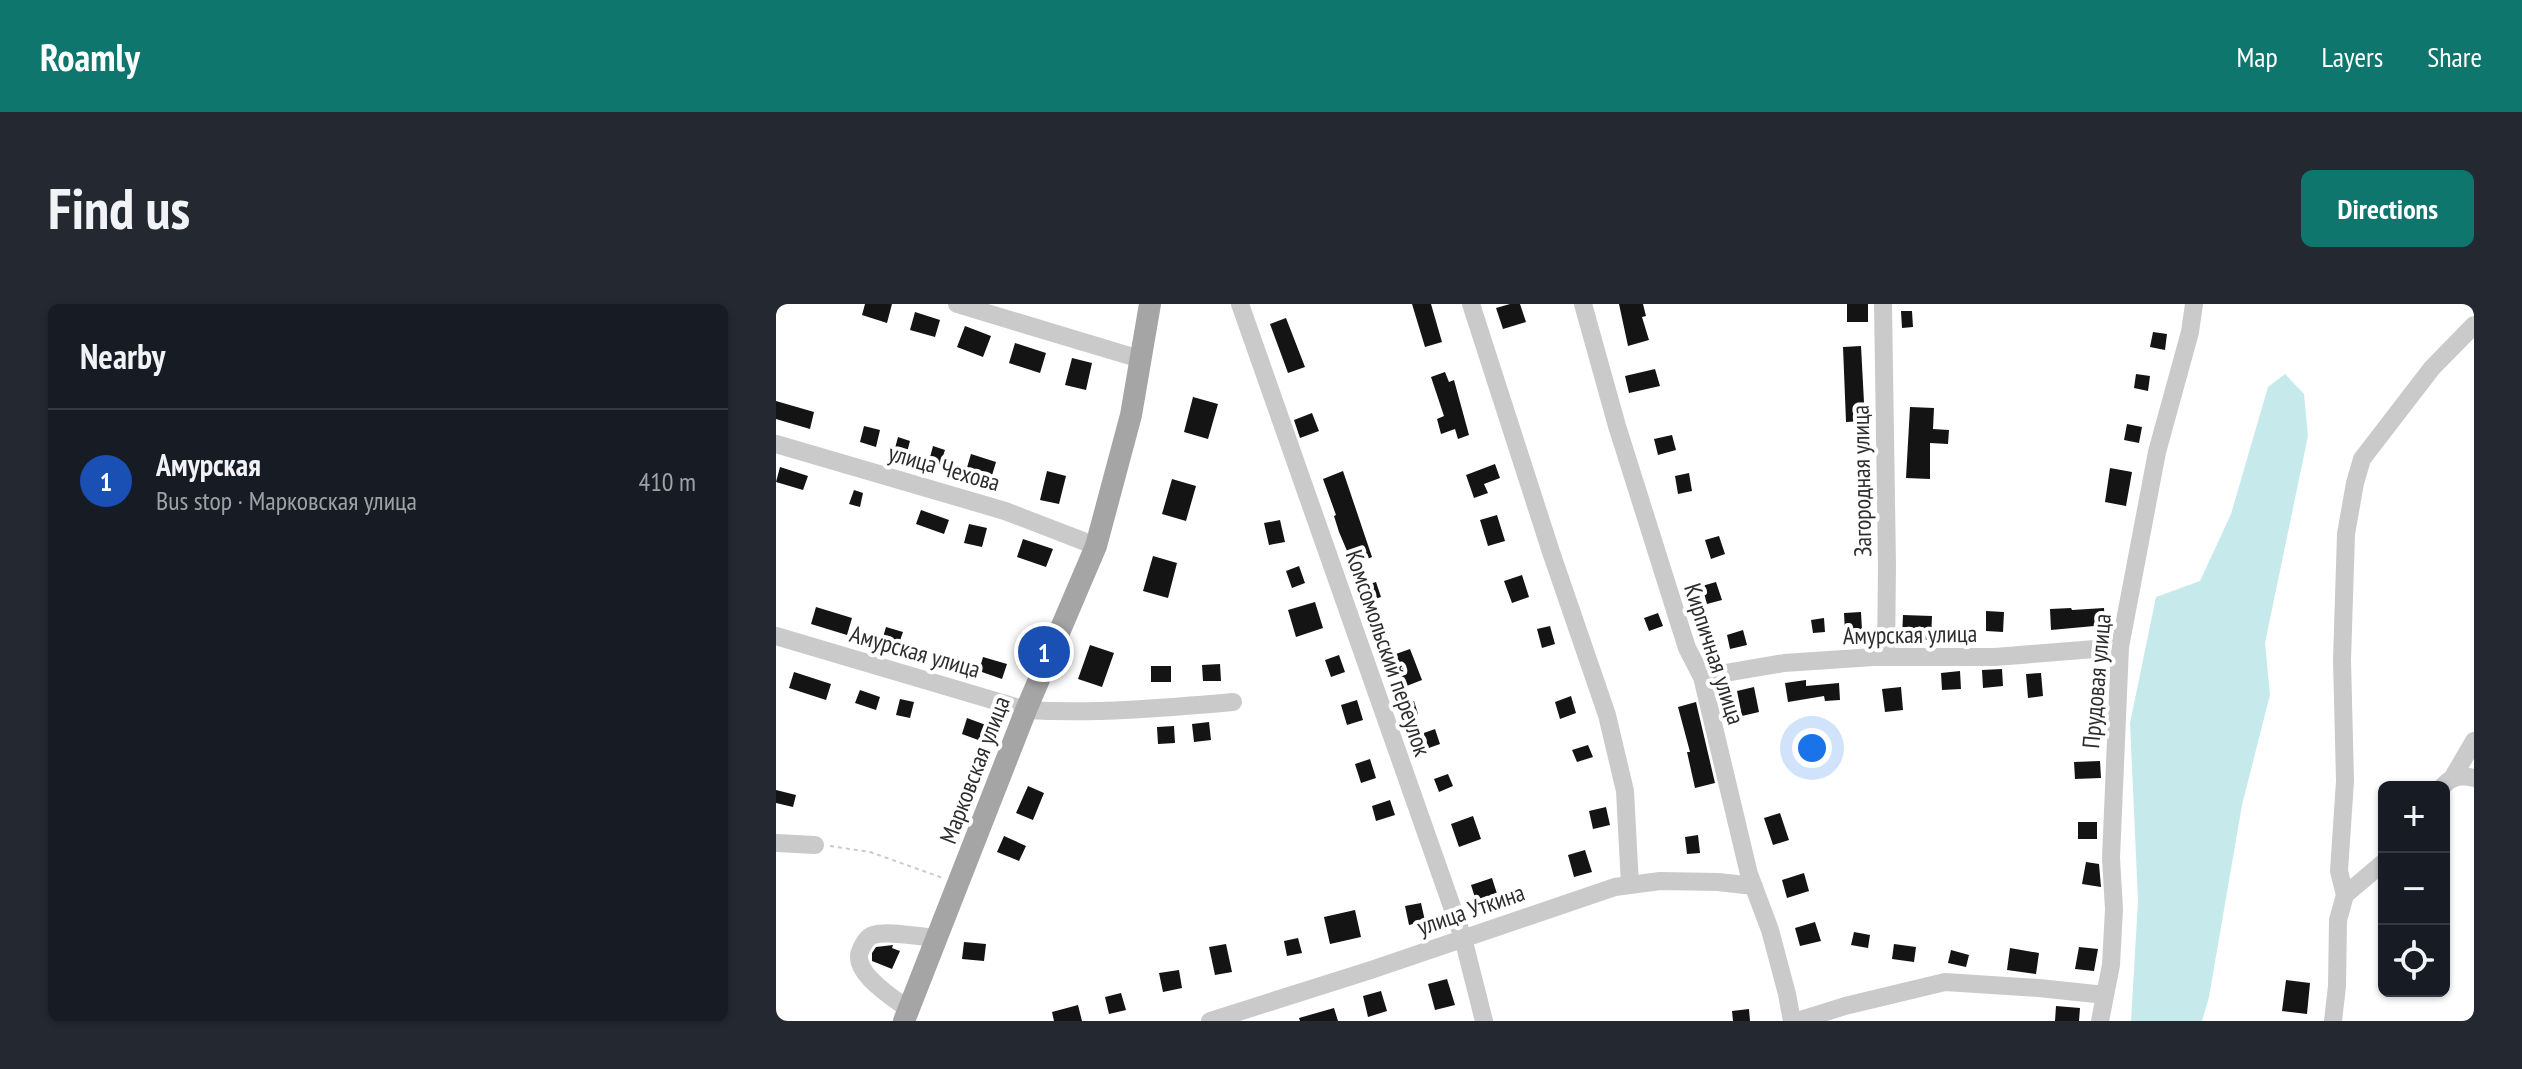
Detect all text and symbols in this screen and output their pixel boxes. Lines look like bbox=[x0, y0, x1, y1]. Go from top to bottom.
text: Roamly bbox=[40, 32, 140, 81]
text: Map bbox=[2236, 38, 2278, 75]
text: Layers bbox=[2322, 38, 2383, 75]
text: Share bbox=[2427, 38, 2482, 75]
button: Directions bbox=[2301, 170, 2474, 247]
text: Find us bbox=[48, 172, 190, 244]
text: Nearby bbox=[80, 334, 165, 378]
street label: Загородная улица bbox=[1845, 405, 1878, 557]
street label: улица Чехова bbox=[885, 437, 1004, 498]
text: Амурская bbox=[156, 445, 261, 484]
text: 1 bbox=[100, 465, 112, 498]
text: 410 m bbox=[638, 465, 696, 498]
text: Bus stop · Марковская улица bbox=[156, 484, 417, 517]
street label: Комсомольский переулок bbox=[1339, 546, 1439, 761]
street label: Кирпичная улица bbox=[1677, 579, 1752, 728]
street label: Прудовая улица bbox=[2075, 612, 2118, 750]
street label: Амурская улица bbox=[846, 618, 984, 685]
street label: Амурская улица bbox=[1843, 618, 1977, 651]
pin: 1 bbox=[1018, 622, 1070, 682]
street label: Марковская улица bbox=[932, 692, 1017, 848]
your location bbox=[1792, 728, 1832, 768]
map controls bbox=[2378, 781, 2450, 997]
button: + bbox=[2378, 781, 2450, 853]
button: − bbox=[2378, 853, 2450, 925]
street label: улица Уткина bbox=[1413, 877, 1529, 942]
button: locate bbox=[2378, 925, 2450, 997]

